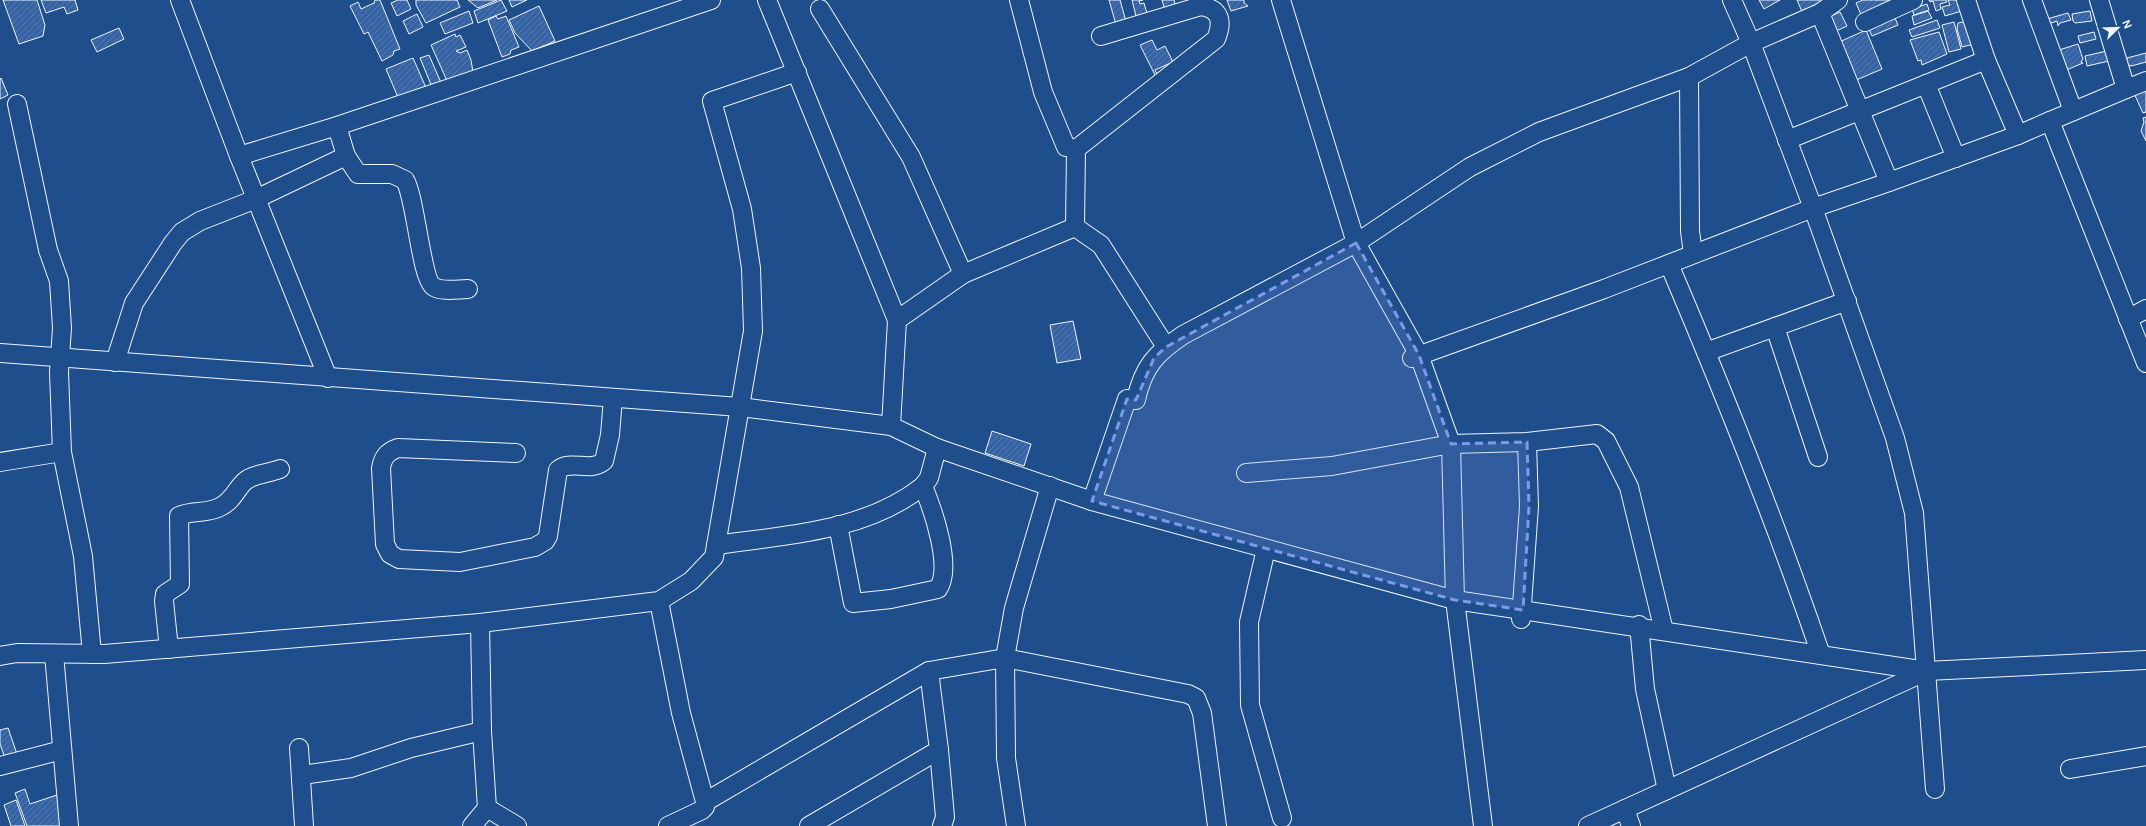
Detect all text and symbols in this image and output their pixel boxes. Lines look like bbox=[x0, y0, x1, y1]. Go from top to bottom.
north arrow bbox=[2098, 8, 2138, 48]
text: N bbox=[2119, 18, 2135, 31]

